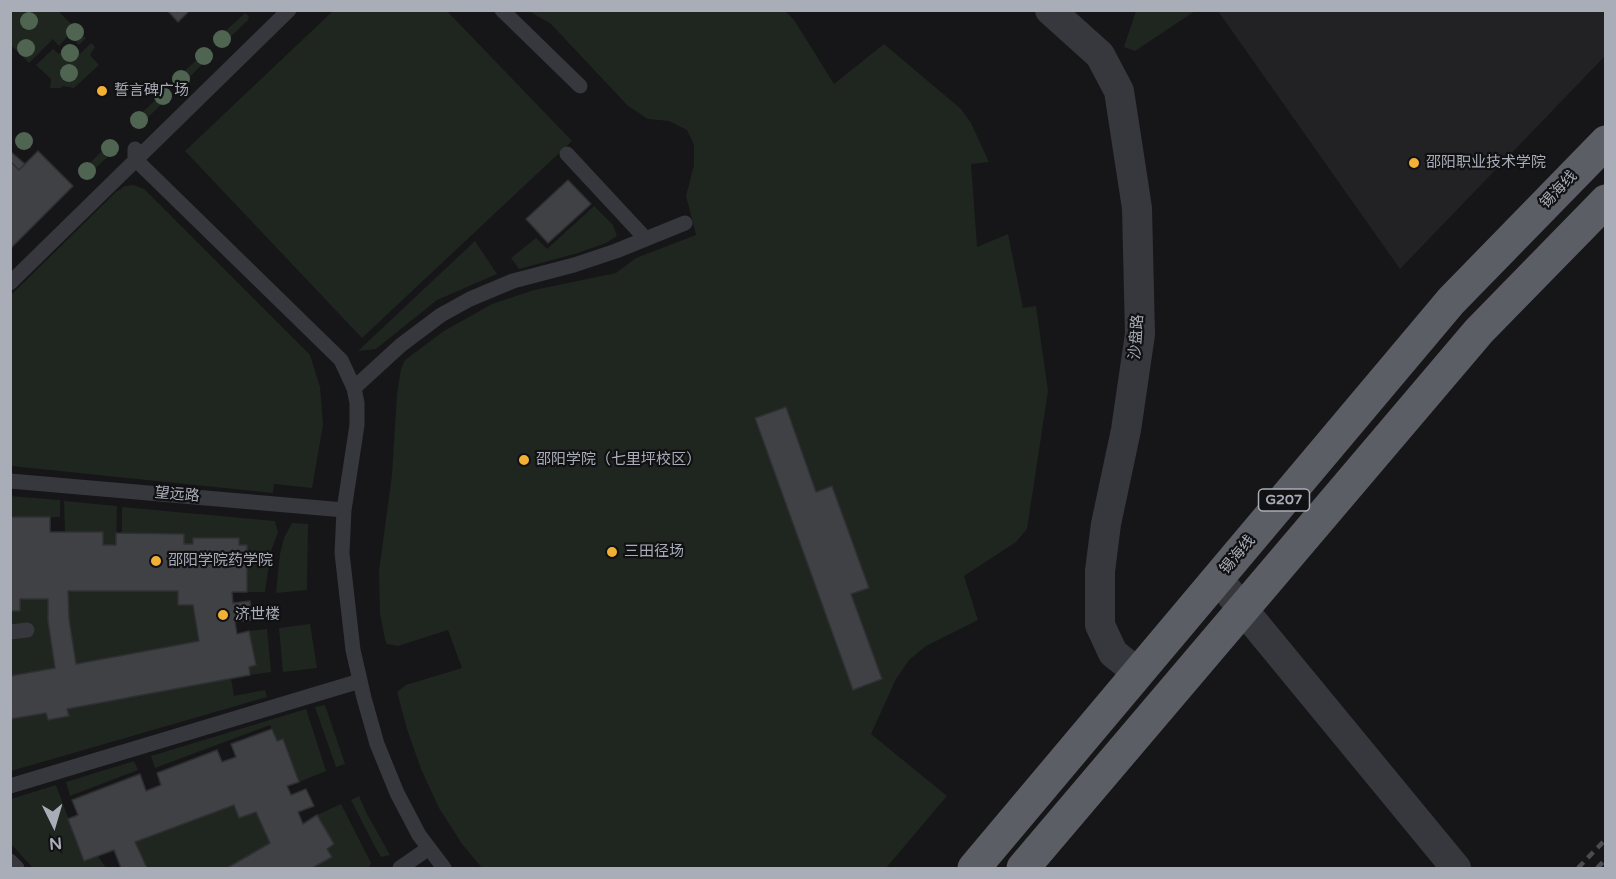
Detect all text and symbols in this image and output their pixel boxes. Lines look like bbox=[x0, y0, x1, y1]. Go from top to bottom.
place label: 誓言碑广场 bbox=[114, 82, 189, 100]
marker: 誓言碑广场 bbox=[95, 84, 109, 98]
place label: 邵阳职业技术学院 bbox=[1426, 154, 1546, 172]
marker: 邵阳职业技术学院 bbox=[1407, 156, 1421, 170]
street label: 锡海线 bbox=[1537, 168, 1581, 212]
street label: 沙盘路 bbox=[1126, 314, 1148, 360]
place label: 邵阳学院（七里坪校区） bbox=[536, 451, 701, 469]
marker: 邵阳学院（七里坪校区） bbox=[517, 453, 531, 467]
street label: 望远路 bbox=[154, 484, 200, 506]
road number: G207 bbox=[1258, 489, 1310, 511]
street label: 锡海线 bbox=[1217, 532, 1259, 578]
place label: 三田径场 bbox=[624, 543, 684, 561]
marker: 三田径场 bbox=[605, 545, 619, 559]
place label: 邵阳学院药学院 bbox=[168, 552, 273, 570]
marker: 邵阳学院药学院 bbox=[149, 554, 163, 568]
place label: 济世楼 bbox=[235, 606, 280, 624]
marker: 济世楼 bbox=[216, 608, 230, 622]
north arrow bbox=[24, 795, 84, 855]
text: N bbox=[48, 832, 63, 853]

